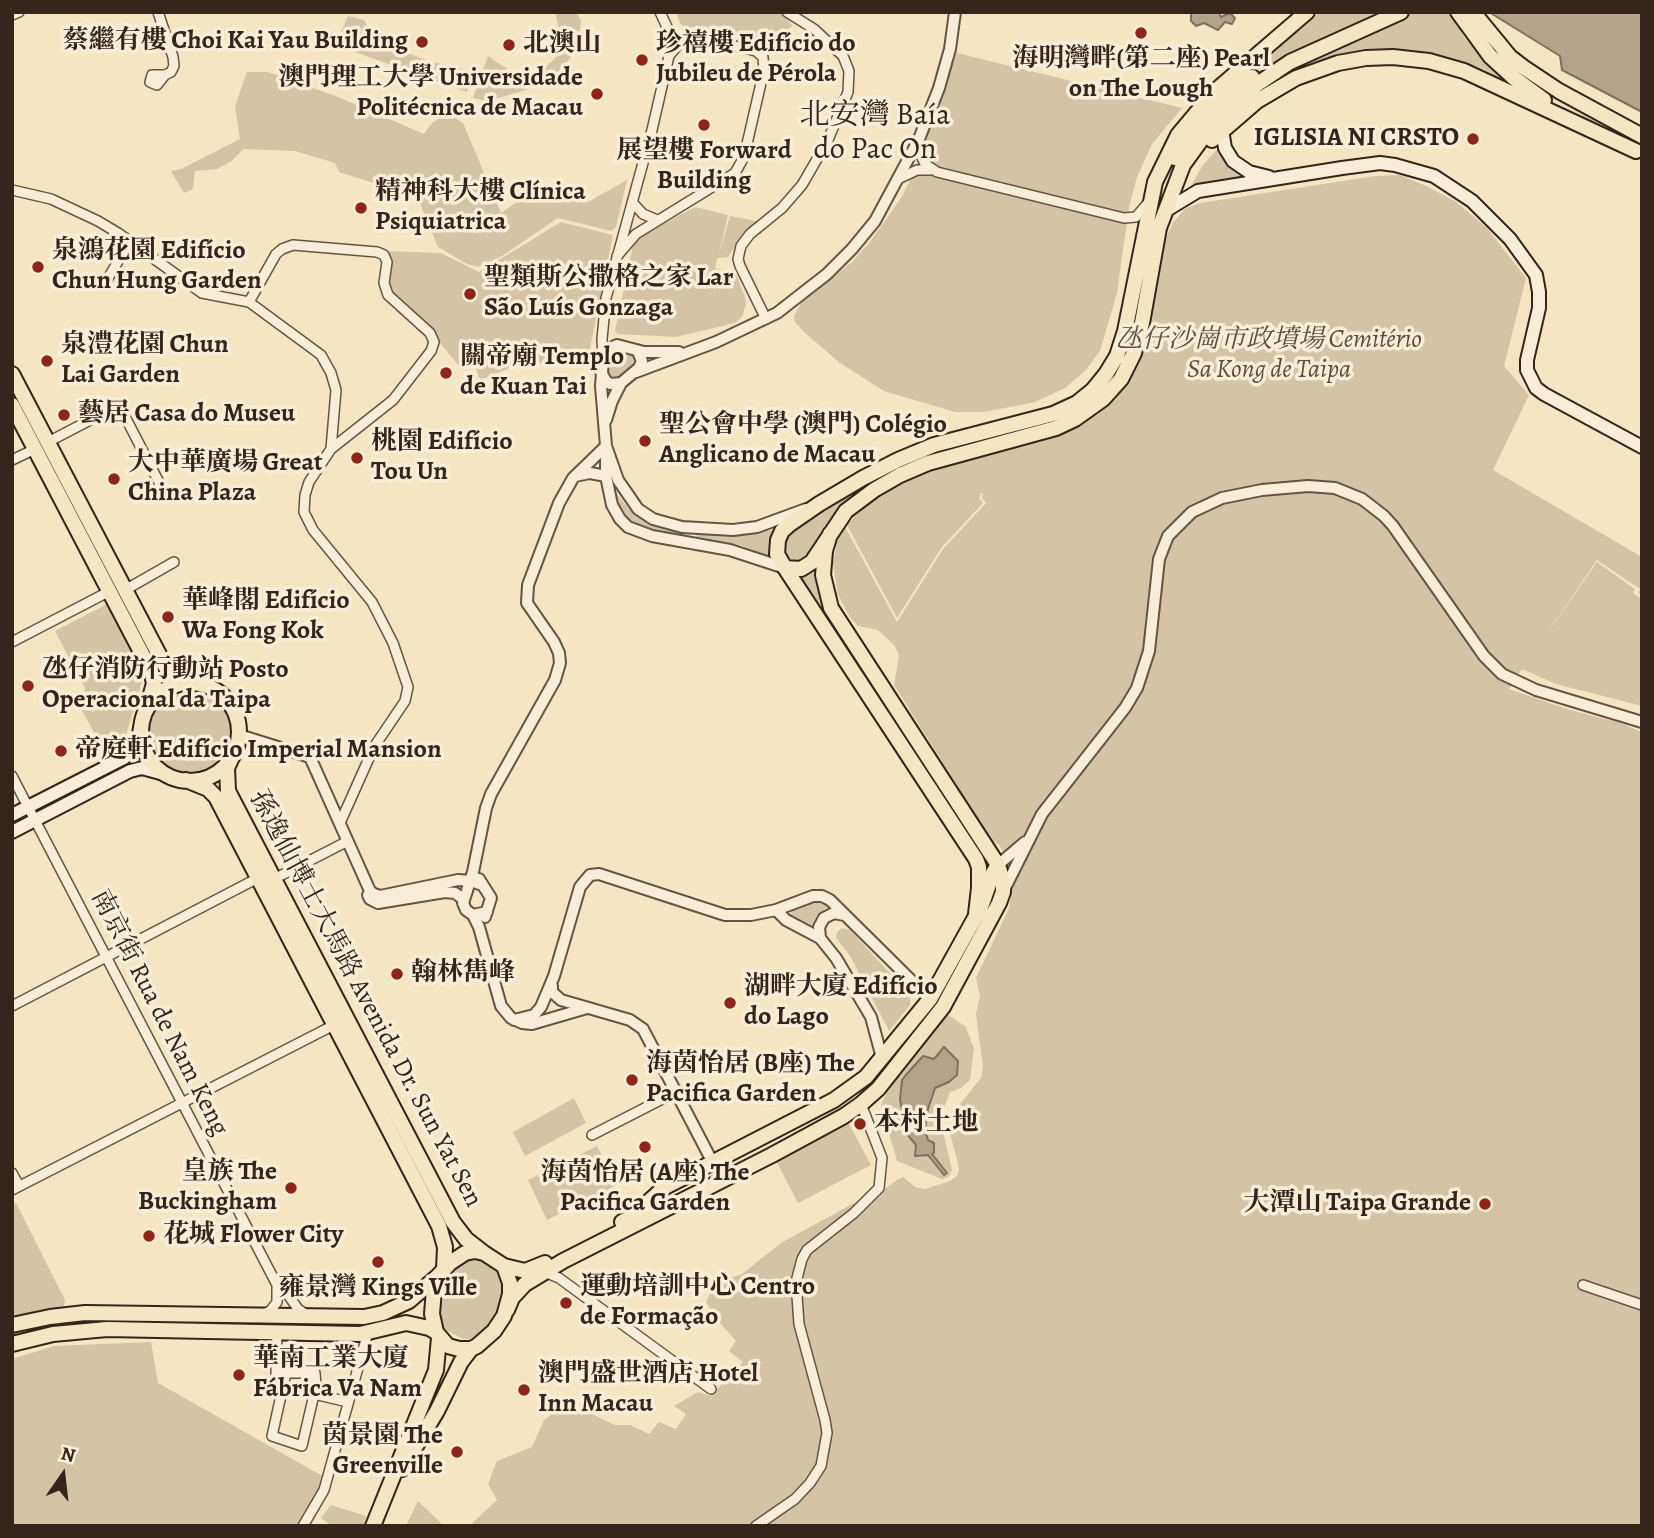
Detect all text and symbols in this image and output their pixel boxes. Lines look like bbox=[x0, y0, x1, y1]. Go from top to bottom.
marker: 海明灣畔(第二座) Pearl on The Lough bbox=[1133, 25, 1149, 41]
place label: 蔡繼有樓 Choi Kai Yau Building bbox=[63, 26, 408, 58]
place label: 北澳山 bbox=[523, 29, 601, 61]
place label: 珍禧樓 Edifício do Jubileu de Pérola bbox=[656, 29, 856, 90]
marker: 蔡繼有樓 Choi Kai Yau Building bbox=[414, 34, 430, 50]
marker: 北澳山 bbox=[501, 37, 517, 53]
place label: 海明灣畔(第二座) Pearl on The Lough bbox=[1012, 44, 1270, 106]
marker: 珍禧樓 Edifício do Jubileu de Pérola bbox=[634, 52, 650, 68]
place label: 澳門理工大學 Universidade Politécnica de Macau bbox=[278, 63, 583, 124]
marker: 澳門理工大學 Universidade Politécnica de Macau bbox=[589, 86, 605, 102]
district label: 北安灣 Baía do Pac On bbox=[800, 99, 950, 170]
marker: 展望樓 Forward Building bbox=[696, 117, 712, 133]
place label: IGLISIA NI CRSTO bbox=[1254, 123, 1459, 155]
marker: IGLISIA NI CRSTO bbox=[1465, 131, 1481, 147]
place label: 展望樓 Forward Building bbox=[616, 136, 792, 198]
place label: 精神科大樓 Clínica Psiquiatrica bbox=[375, 177, 586, 238]
marker: 精神科大樓 Clínica Psiquiatrica bbox=[353, 200, 369, 216]
place label: 泉鴻花園 Edifício Chun Hung Garden bbox=[52, 236, 262, 298]
marker: 泉鴻花園 Edifício Chun Hung Garden bbox=[30, 259, 46, 275]
place label: 聖類斯公撒格之家 Lar São Luís Gonzaga bbox=[484, 263, 734, 324]
marker: 聖類斯公撒格之家 Lar São Luís Gonzaga bbox=[462, 286, 478, 302]
park label: 氹仔沙崗市政墳場 Cemitério Sa Kong de Taipa bbox=[1116, 325, 1422, 386]
place label: 泉澧花園 Chun Lai Garden bbox=[61, 330, 229, 392]
place label: 關帝廟 Templo de Kuan Tai bbox=[460, 342, 624, 404]
marker: 泉澧花園 Chun Lai Garden bbox=[39, 353, 55, 369]
marker: 關帝廟 Templo de Kuan Tai bbox=[438, 365, 454, 381]
place label: 藝居 Casa do Museu bbox=[78, 399, 295, 431]
marker: 藝居 Casa do Museu bbox=[56, 407, 72, 423]
place label: 聖公會中學 (澳門) Colégio Anglicano de Macau bbox=[659, 410, 947, 472]
place label: 桃園 Edifício Tou Un bbox=[371, 427, 513, 488]
marker: 聖公會中學 (澳門) Colégio Anglicano de Macau bbox=[637, 433, 653, 449]
place label: 大中華廣場 Great China Plaza bbox=[128, 448, 323, 510]
marker: 桃園 Edifício Tou Un bbox=[349, 450, 365, 466]
marker: 大中華廣場 Great China Plaza bbox=[106, 471, 122, 487]
place label: 華峰閣 Edifício Wa Fong Kok bbox=[182, 586, 350, 648]
marker: 華峰閣 Edifício Wa Fong Kok bbox=[160, 609, 176, 625]
place label: 氹仔消防行動站 Posto Operacional da Taipa bbox=[42, 655, 289, 716]
marker: 氹仔消防行動站 Posto Operacional da Taipa bbox=[20, 678, 36, 694]
place label: 帝庭軒 Edifício Imperial Mansion bbox=[75, 735, 442, 767]
marker: 帝庭軒 Edifício Imperial Mansion bbox=[53, 743, 69, 759]
street label: 孫逸仙博士大馬路 Avenida Dr. Sun Yat Sen bbox=[242, 785, 488, 1213]
street label: 南京街 Rua de Nam Keng bbox=[83, 885, 235, 1141]
place label: 翰林雋峰 bbox=[411, 958, 515, 990]
marker: 翰林雋峰 bbox=[389, 966, 405, 982]
place label: 湖畔大廈 Edifício do Lago bbox=[744, 972, 938, 1034]
marker: 湖畔大廈 Edifício do Lago bbox=[722, 995, 738, 1011]
place label: 海茵怡居 (B座) The Pacifica Garden bbox=[646, 1049, 855, 1110]
marker: 海茵怡居 (B座) The Pacifica Garden bbox=[624, 1072, 640, 1088]
place label: 本村土地 bbox=[874, 1108, 978, 1140]
marker: 本村土地 bbox=[852, 1116, 868, 1132]
marker: 海茵怡居 (A座) The Pacifica Garden bbox=[637, 1139, 653, 1155]
place label: 皇族 The Buckingham bbox=[138, 1157, 277, 1218]
place label: 海茵怡居 (A座) The Pacifica Garden bbox=[540, 1158, 750, 1220]
marker: 皇族 The Buckingham bbox=[283, 1180, 299, 1196]
place label: 大潭山 Taipa Grande bbox=[1243, 1188, 1471, 1220]
marker: 大潭山 Taipa Grande bbox=[1477, 1196, 1493, 1212]
place label: 花城 Flower City bbox=[163, 1220, 343, 1252]
marker: 花城 Flower City bbox=[141, 1228, 157, 1244]
marker: 雍景灣 Kings Ville bbox=[370, 1254, 386, 1270]
place label: 運動培訓中心 Centro de Formação bbox=[580, 1272, 815, 1334]
place label: 雍景灣 Kings Ville bbox=[279, 1273, 477, 1305]
marker: 運動培訓中心 Centro de Formação bbox=[558, 1295, 574, 1311]
place label: 華南工業大廈 Fábrica Va Nam bbox=[253, 1344, 422, 1406]
place label: 澳門盛世酒店 Hotel Inn Macau bbox=[538, 1359, 758, 1420]
marker: 華南工業大廈 Fábrica Va Nam bbox=[231, 1367, 247, 1383]
marker: 澳門盛世酒店 Hotel Inn Macau bbox=[516, 1382, 532, 1398]
place label: 茵景園 The Greenville bbox=[322, 1421, 443, 1482]
north arrow bbox=[28, 1440, 98, 1510]
text: N bbox=[58, 1440, 78, 1469]
marker: 茵景園 The Greenville bbox=[449, 1444, 465, 1460]

